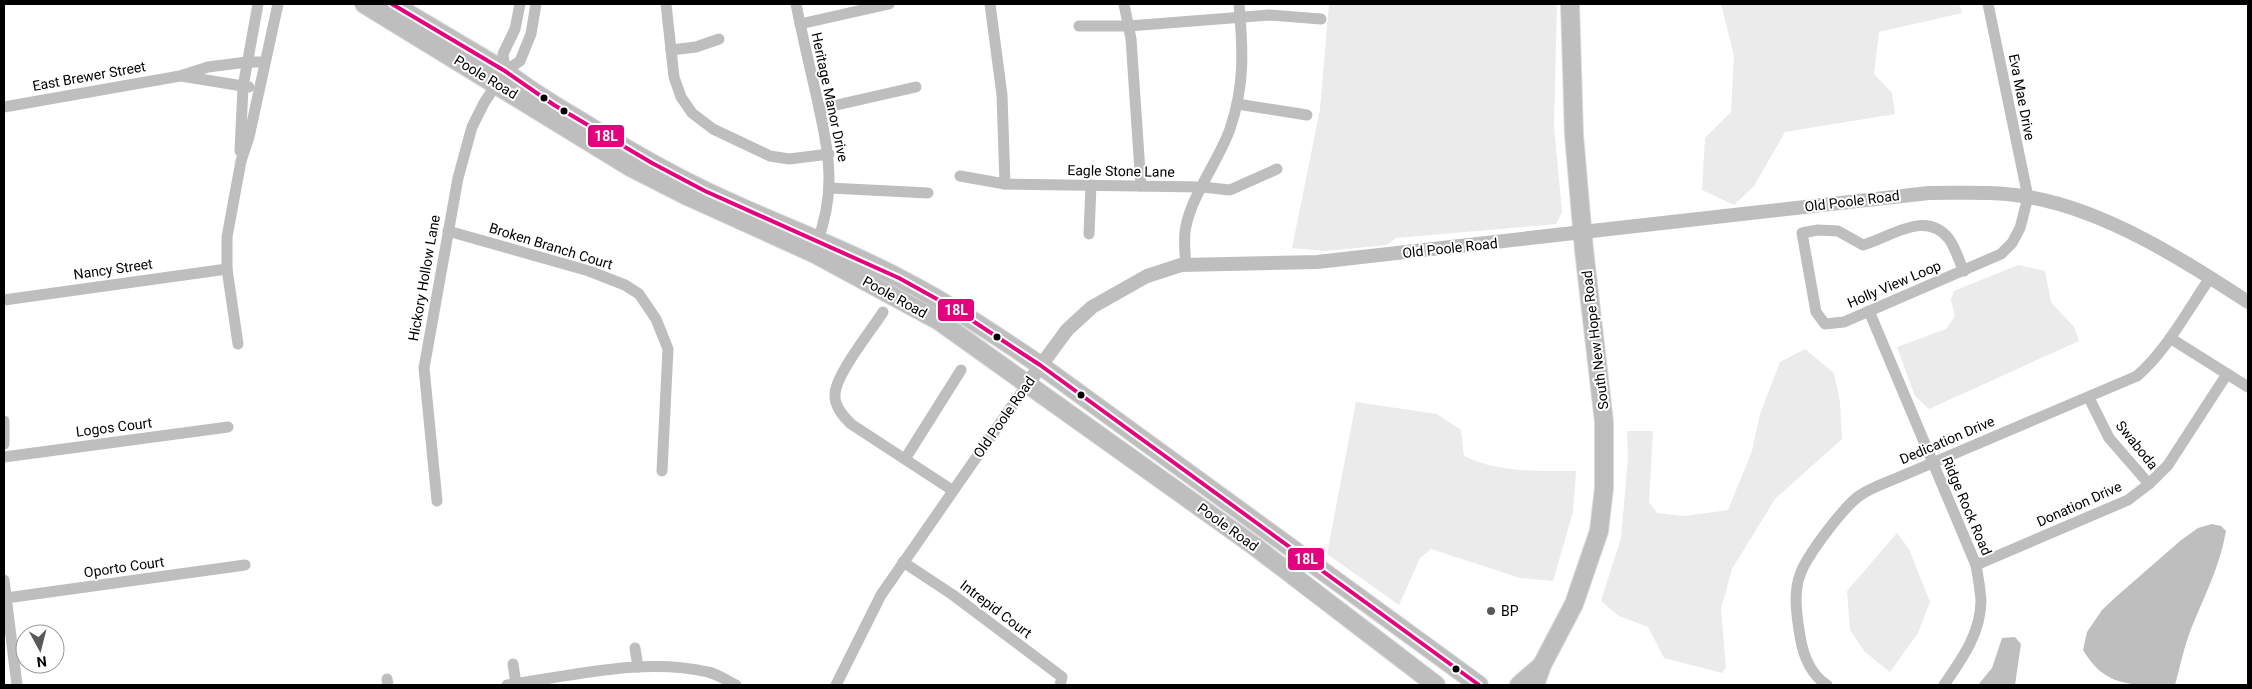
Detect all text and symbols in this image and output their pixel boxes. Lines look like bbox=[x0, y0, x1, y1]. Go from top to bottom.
street label: Heritage Manor Drive bbox=[808, 31, 852, 163]
street label: Poole Road bbox=[451, 52, 521, 102]
street label: Eva Mae Drive bbox=[2006, 52, 2038, 142]
street label: East Brewer Street bbox=[31, 58, 147, 94]
unlabelled marker bbox=[539, 93, 549, 103]
unlabelled marker bbox=[559, 106, 569, 116]
line badge: 18L bbox=[587, 124, 625, 148]
text: 18L bbox=[594, 128, 618, 144]
street label: Eagle Stone Lane bbox=[1067, 162, 1175, 180]
street label: Old Poole Road bbox=[1804, 187, 1900, 215]
street label: Hickory Hollow Lane bbox=[405, 214, 443, 342]
street label: Broken Branch Court bbox=[487, 220, 615, 273]
street label: Old Poole Road bbox=[1402, 235, 1498, 261]
street label: Nancy Street bbox=[72, 255, 154, 282]
street label: Holly View Loop bbox=[1845, 257, 1943, 311]
street label: South New Hope Road bbox=[1579, 270, 1611, 410]
street label: Poole Road bbox=[860, 273, 930, 321]
line badge: 18L bbox=[937, 298, 975, 322]
text: 18L bbox=[944, 302, 968, 318]
unlabelled marker bbox=[992, 332, 1002, 342]
street label: Old Poole Road bbox=[970, 373, 1038, 461]
unlabelled marker bbox=[1076, 390, 1086, 400]
street label: Dedication Drive bbox=[1897, 413, 1997, 467]
street label: Logos Court bbox=[75, 414, 153, 440]
street label: Swaboda bbox=[2113, 418, 2161, 472]
street label: Ridge Rock Road bbox=[1939, 454, 1995, 558]
street label: Donation Drive bbox=[2034, 478, 2124, 530]
street label: Poole Road bbox=[1195, 500, 1261, 554]
line badge: 18L bbox=[1287, 547, 1325, 571]
text: 18L bbox=[1294, 551, 1318, 567]
street label: Oporto Court bbox=[83, 553, 166, 581]
street label: Intrepid Court bbox=[957, 577, 1035, 641]
place label: BP bbox=[1501, 603, 1519, 619]
marker: BP bbox=[1485, 605, 1497, 617]
north arrow bbox=[15, 624, 65, 674]
text: N bbox=[36, 653, 47, 670]
unlabelled marker bbox=[1451, 664, 1461, 674]

